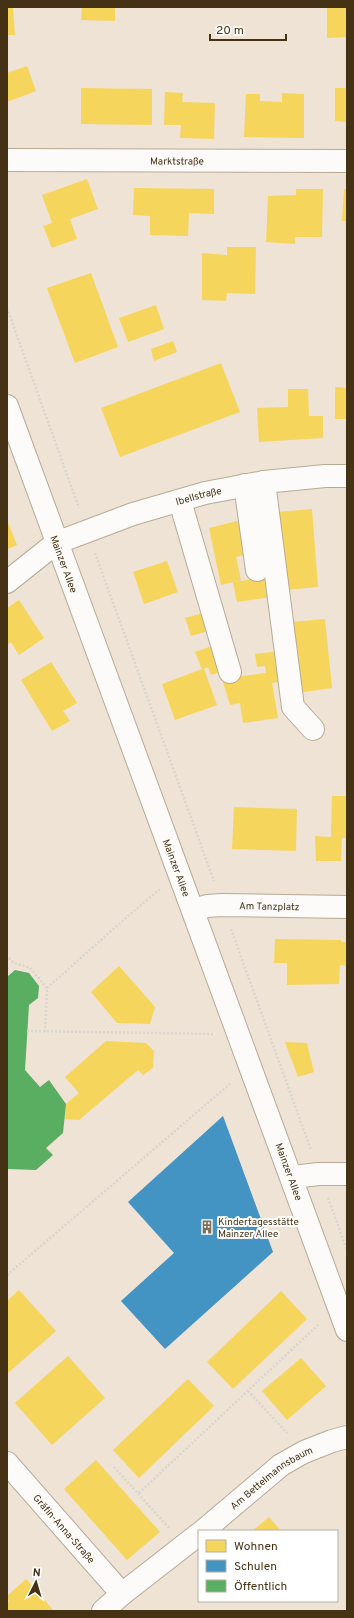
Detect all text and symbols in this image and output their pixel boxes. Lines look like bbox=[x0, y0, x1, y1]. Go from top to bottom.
scale bar bbox=[210, 16, 286, 42]
text: 20 m bbox=[216, 23, 244, 39]
street label: Marktstraße bbox=[150, 155, 204, 169]
street label: Ibellstraße bbox=[174, 485, 223, 509]
street label: Mainzer Allee bbox=[46, 534, 79, 595]
street label: Mainzer Allee bbox=[159, 838, 192, 899]
street label: Am Tanzplatz bbox=[239, 900, 300, 914]
street label: Mainzer Allee bbox=[272, 1141, 305, 1203]
place label: Kindertagesstätte Mainzer Allee bbox=[218, 1216, 299, 1241]
building icon: Kindertagesstätte Mainzer Allee bbox=[199, 1219, 215, 1235]
street label: Am Bettelmannsbaum bbox=[228, 1444, 315, 1513]
street label: Gräfin-Anna-Straße bbox=[29, 1492, 97, 1567]
legend bbox=[198, 1530, 338, 1602]
text: Wohnen bbox=[234, 1539, 278, 1555]
text: Schulen bbox=[234, 1559, 277, 1575]
north arrow bbox=[16, 1562, 56, 1602]
text: N bbox=[32, 1566, 41, 1580]
text: Öffentlich bbox=[234, 1579, 287, 1595]

